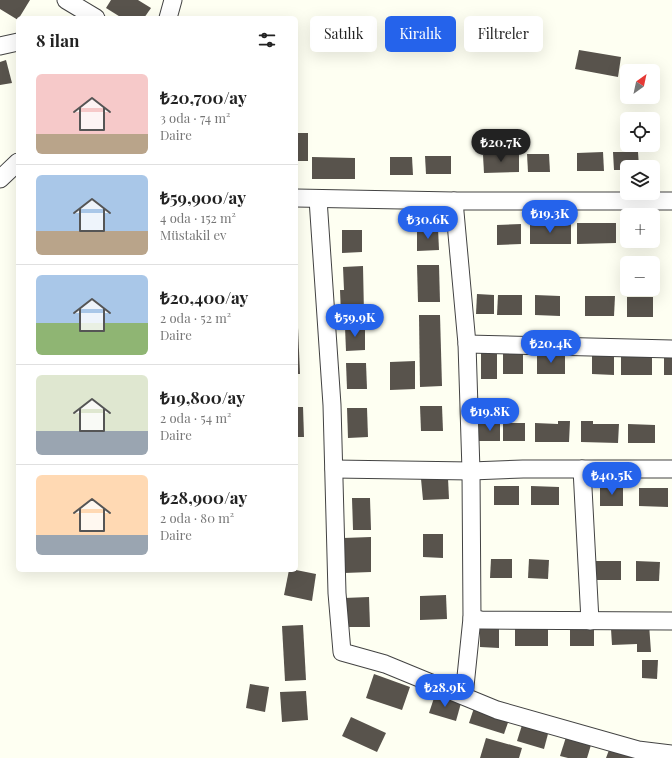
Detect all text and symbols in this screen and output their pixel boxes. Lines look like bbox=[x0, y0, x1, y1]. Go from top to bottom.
chip: Satılık bbox=[310, 16, 377, 52]
chip: Kiralık bbox=[385, 16, 456, 52]
chip: Filtreler bbox=[464, 16, 543, 52]
text: 8 ilan bbox=[36, 29, 79, 51]
icon: filters bbox=[256, 29, 278, 51]
north arrow bbox=[620, 64, 660, 104]
map controls bbox=[620, 64, 660, 296]
text: ₺20,700/ay bbox=[160, 86, 247, 108]
icon: home bbox=[68, 90, 116, 138]
text: 3 oda · 74 m² bbox=[160, 109, 230, 126]
button: locate bbox=[620, 112, 660, 152]
text: Daire bbox=[160, 126, 192, 143]
pin: ₺20.7K bbox=[468, 129, 534, 163]
text: ₺20.7K bbox=[480, 133, 522, 150]
button: layers bbox=[620, 160, 660, 200]
text: ₺59,900/ay bbox=[160, 186, 246, 208]
icon: home bbox=[68, 191, 116, 239]
pin: ₺19.3K bbox=[517, 200, 583, 234]
text: ₺19.3K bbox=[531, 204, 569, 221]
pin: ₺30.6K bbox=[395, 206, 461, 240]
button: + bbox=[620, 208, 660, 248]
text: 4 oda · 152 m² bbox=[160, 209, 236, 226]
text: ₺30.6K bbox=[407, 210, 449, 227]
text: Müstakil ev bbox=[160, 226, 226, 243]
button: − bbox=[620, 256, 660, 296]
text: ₺20,400/ay bbox=[160, 286, 248, 308]
icon: home bbox=[68, 291, 116, 339]
pin: ₺59.9K bbox=[322, 304, 388, 338]
text: ₺59.9K bbox=[335, 308, 375, 325]
text: 2 oda · 52 m² bbox=[160, 309, 231, 326]
text: Daire bbox=[160, 326, 192, 343]
pin: ₺20.4K bbox=[518, 330, 584, 364]
text: ₺20.4K bbox=[530, 334, 572, 351]
text: ₺19,800/ay bbox=[160, 386, 245, 408]
icon: home bbox=[68, 391, 116, 439]
pin: ₺19.8K bbox=[457, 398, 523, 432]
text: ₺19.8K bbox=[470, 402, 510, 419]
text: 2 oda · 54 m² bbox=[160, 409, 231, 426]
text: Daire bbox=[160, 426, 192, 443]
pin: ₺40.5K bbox=[579, 462, 645, 496]
text: ₺40.5K bbox=[591, 466, 633, 483]
text: ₺28,900/ay bbox=[160, 486, 247, 508]
icon: home bbox=[68, 491, 116, 539]
text: 2 oda · 80 m² bbox=[160, 509, 234, 526]
text: Daire bbox=[160, 526, 192, 543]
pin: ₺28.9K bbox=[412, 674, 478, 708]
text: ₺28.9K bbox=[424, 678, 466, 695]

